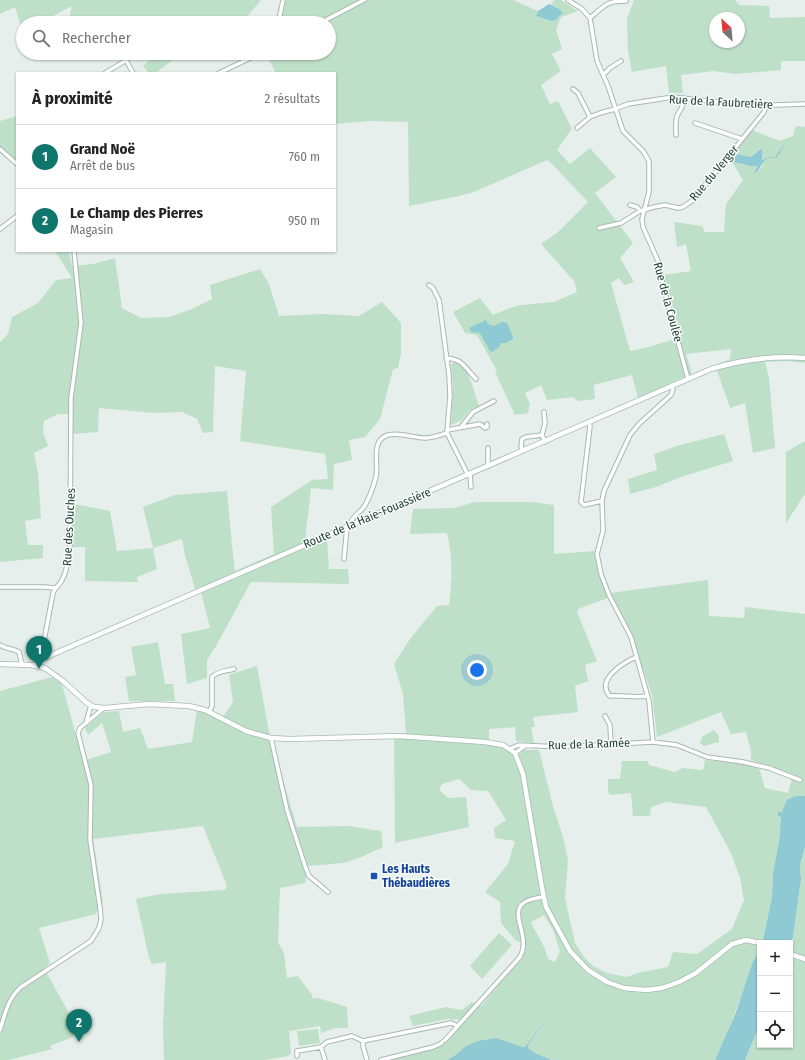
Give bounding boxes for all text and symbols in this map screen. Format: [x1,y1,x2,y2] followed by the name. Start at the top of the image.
[709,12,745,48] north arrow
[16,16,336,60] search box
[30,27,52,49] icon: search
[62,29,131,47] text: Rechercher
[32,88,113,109] text: À proximité
[265,91,320,106] text: 2 résultats
[669,92,773,112] street label: Rue de la Faubretière
[70,140,135,158] text: Grand Noë
[687,142,742,204] street label: Rue du Verger
[42,149,48,164] text: 1
[289,149,320,164] text: 760 m
[70,158,135,173] text: Arrêt de bus
[70,204,203,222] text: Le Champ des Pierres
[42,213,48,228] text: 2
[288,213,320,228] text: 950 m
[70,222,113,237] text: Magasin
[651,261,685,343] street label: Rue de la Coulée
[301,485,433,551] street label: Route de la Haie-Fouassière
[60,488,78,566] street label: Rue des Ouches
[26,636,52,669] pin: 1
[467,660,487,680] your location
[548,736,630,752] street label: Rue de la Ramée
[382,862,451,890] place label: Les Hauts Thébaudières
[369,871,379,881] marker: Les Hauts Thébaudières
[757,940,793,1048] map controls
[757,940,793,976] button: +
[757,976,793,1012] button: −
[66,1009,92,1042] pin: 2
[757,1012,793,1048] button: locate

